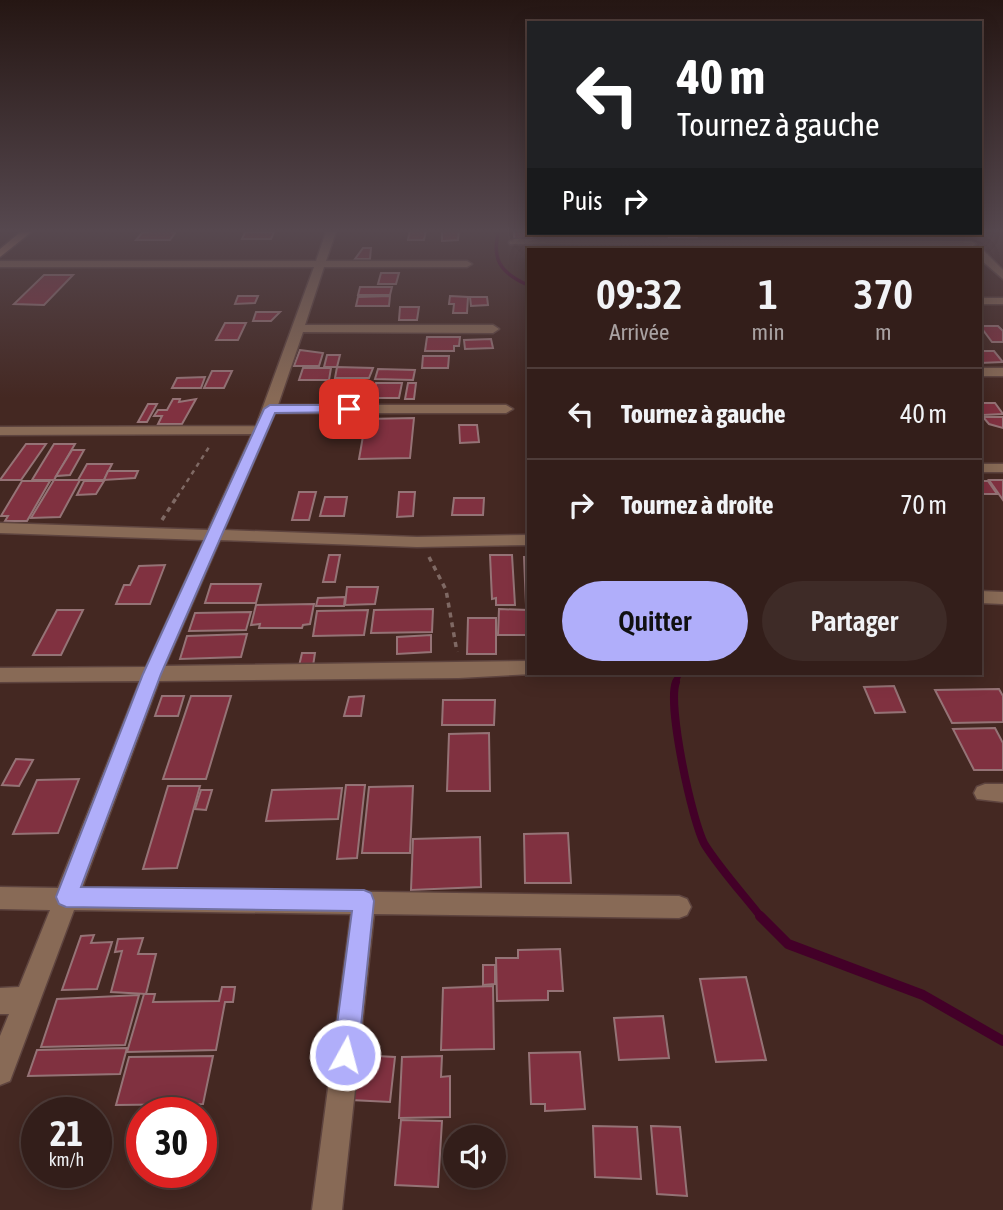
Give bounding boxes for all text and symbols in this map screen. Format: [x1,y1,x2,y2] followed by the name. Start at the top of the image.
[677,48,765,104] text: 40 m
[562,49,653,140] icon: left
[677,106,880,143] text: Tournez à gauche
[616,182,654,220] icon: right
[562,186,602,216] text: Puis
[596,270,683,318] text: 09:32
[758,270,778,318] text: 1
[854,270,913,318] text: 370
[609,319,669,345] text: Arrivée
[752,319,785,345] text: min
[875,319,892,345] text: m
[319,379,379,439] pin
[330,390,368,428] icon: arrive
[562,395,600,433] icon: left
[621,399,786,429] text: Tournez à gauche
[900,399,947,429] text: 40 m
[562,486,600,524] icon: right
[621,490,774,520] text: Tournez à droite
[900,490,947,520] text: 70 m
[562,581,748,661] button: Quitter
[762,581,947,661] button: Partager
[308,1018,382,1092] position arrow
[126,1097,217,1188] speed limit sign: 30
[50,1113,83,1153] text: 21
[443,1125,506,1188] map controls
[443,1125,506,1188] button: sound
[49,1149,84,1170] text: km/h

